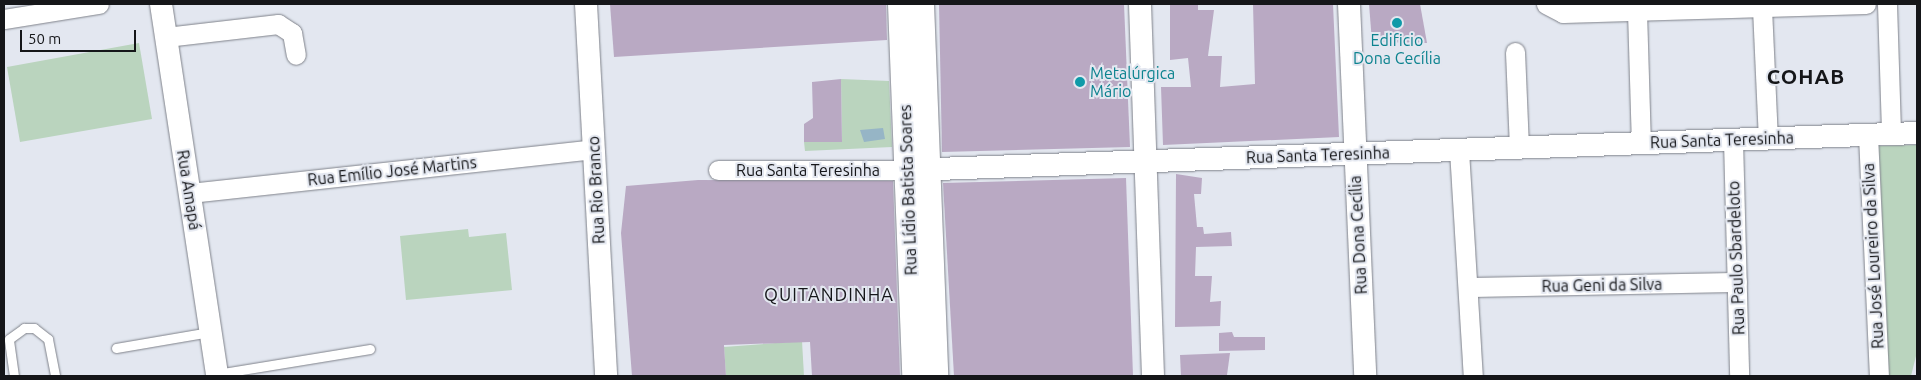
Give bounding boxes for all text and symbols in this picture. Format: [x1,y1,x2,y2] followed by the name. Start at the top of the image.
[1391,17,1403,29] marker: Edificio Dona Cecília
[22,20,139,52] scale bar
[28,30,61,47] text: 50 m
[1353,30,1441,68] place label: Edificio Dona Cecília
[1090,63,1175,101] place label: Metalúrgica Mário
[1766,63,1846,89] district label: COHAB
[1074,76,1086,88] marker: Metalúrgica Mário
[895,104,921,276] street label: Rua Lídio Batista Soares
[1650,128,1794,152] street label: Rua Santa Teresinha
[584,135,608,245] street label: Rua Rio Branco
[1246,143,1390,167] street label: Rua Santa Teresinha
[173,148,205,232] street label: Rua Amapá
[307,153,477,189] street label: Rua Emílio José Martins
[736,160,880,180] street label: Rua Santa Teresinha
[1859,163,1887,349] street label: Rua José Loureiro da Silva
[1345,175,1371,295] street label: Rua Dona Cecília
[1724,181,1748,335] street label: Rua Paulo Sbardeloto
[1541,274,1663,296] street label: Rua Geni da Silva
[763,283,895,305] district label: QUITANDINHA

